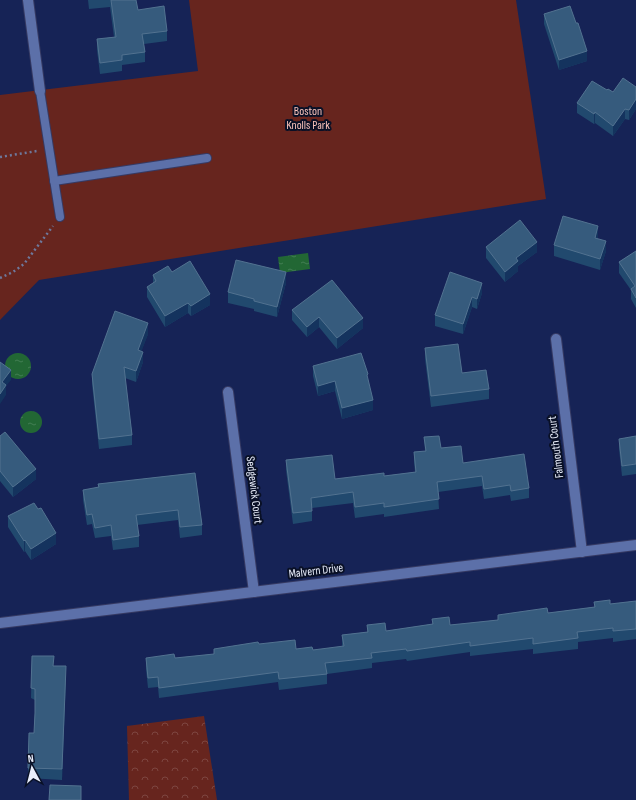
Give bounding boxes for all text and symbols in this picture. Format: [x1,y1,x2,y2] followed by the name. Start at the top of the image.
[286,104,330,133] park label: Boston Knolls Park
[545,415,567,479] street label: Falmouth Court
[242,455,266,525] street label: Sedgewick Court
[288,560,344,582] street label: Malvern Drive
[12,748,52,788] north arrow
[27,752,35,765] text: N

